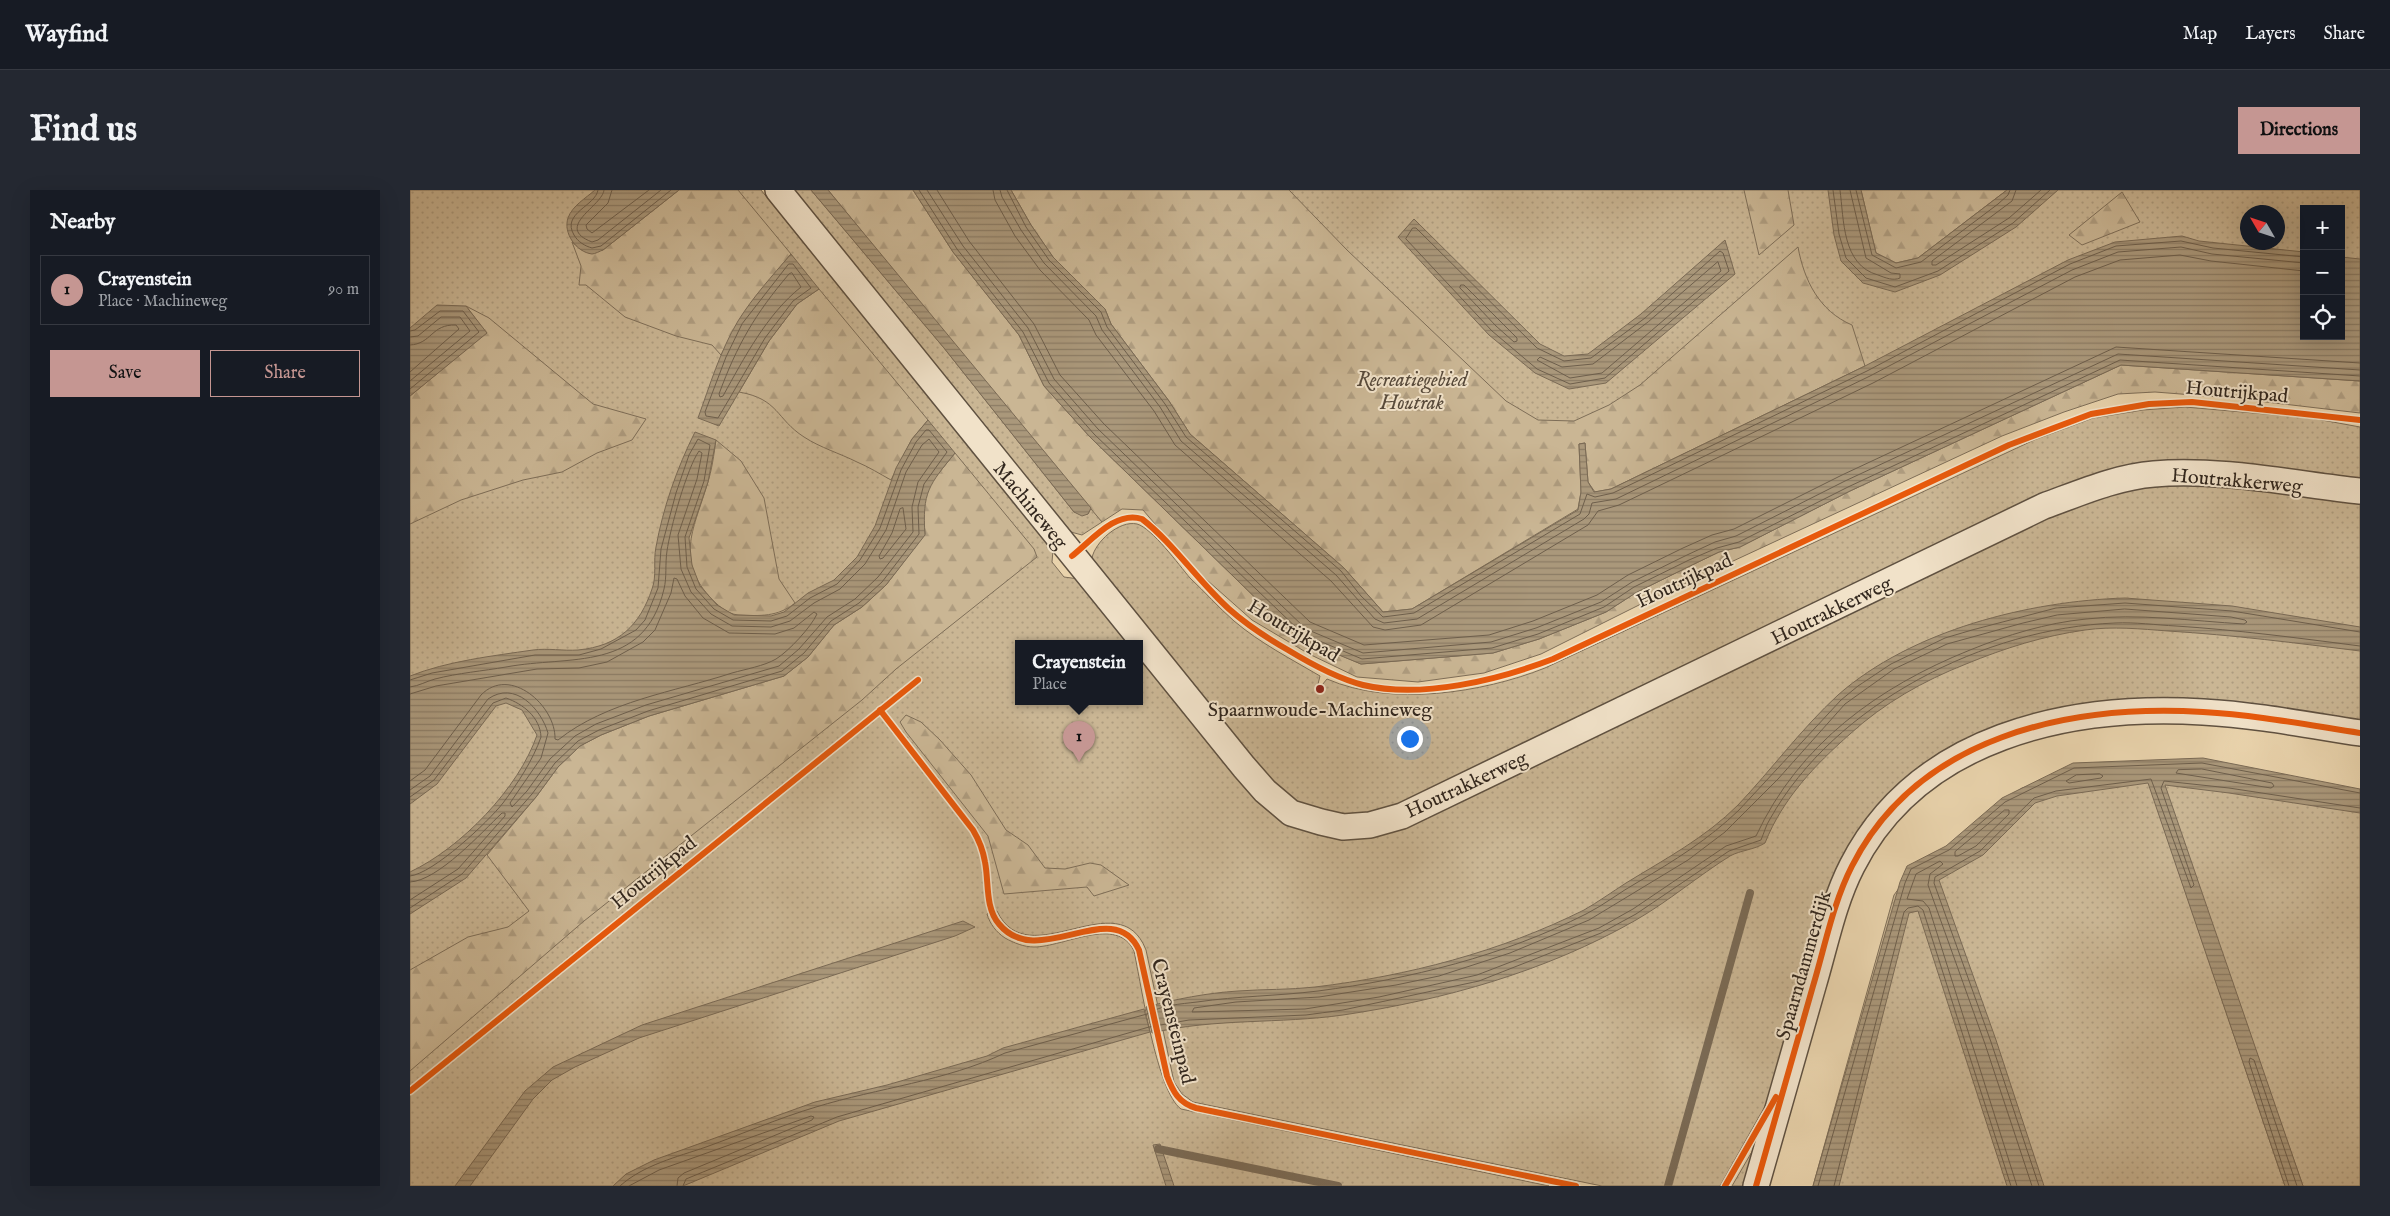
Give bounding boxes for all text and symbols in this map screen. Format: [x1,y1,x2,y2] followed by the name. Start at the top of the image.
[25,19,108,50] text: Wayfind
[2183,23,2217,46] text: Map
[2245,23,2296,46] text: Layers
[2324,23,2365,46] text: Share
[2238,107,2360,154] button: Directions
[30,108,137,153] text: Find us
[2240,205,2285,250] north arrow
[2300,205,2345,340] map controls
[2300,205,2345,250] button: +
[50,209,115,236] text: Nearby
[2300,250,2345,295] button: −
[98,268,192,292] text: Crayenstein
[64,280,70,300] text: 1
[328,280,359,300] text: 90 m
[98,292,227,312] text: Place · Machineweg
[2300,295,2345,340] button: locate
[50,350,200,397] button: Save
[210,350,360,397] button: Share
[1357,368,1469,416] park label: Recreatiegebied Houtrak
[2184,376,2290,409] street label: Houtrijkpad
[987,457,1073,555] street label: Machineweg
[2170,463,2305,500] street label: Houtrakkerweg
[1633,548,1737,614] street label: Houtrijkpad
[1767,571,1897,651] street label: Houtrakkerweg
[1243,594,1344,669] street label: Houtrijkpad
[1015,640,1143,705] popup
[1032,651,1126,675] text: Crayenstein
[1032,675,1067,695] text: Place
[1314,683,1326,695] marker: Spaarnwoude-Machineweg
[1208,698,1433,723] place label: Spaarnwoude-Machineweg
[1063,721,1095,762] pin: 1
[1397,726,1423,752] your location
[1402,746,1533,825] street label: Houtrakkerweg
[606,831,702,915] street label: Houtrijkpad
[1771,887,1838,1043] street label: Spaarndammerdijk
[1145,956,1200,1087] street label: Crayensteinpad

